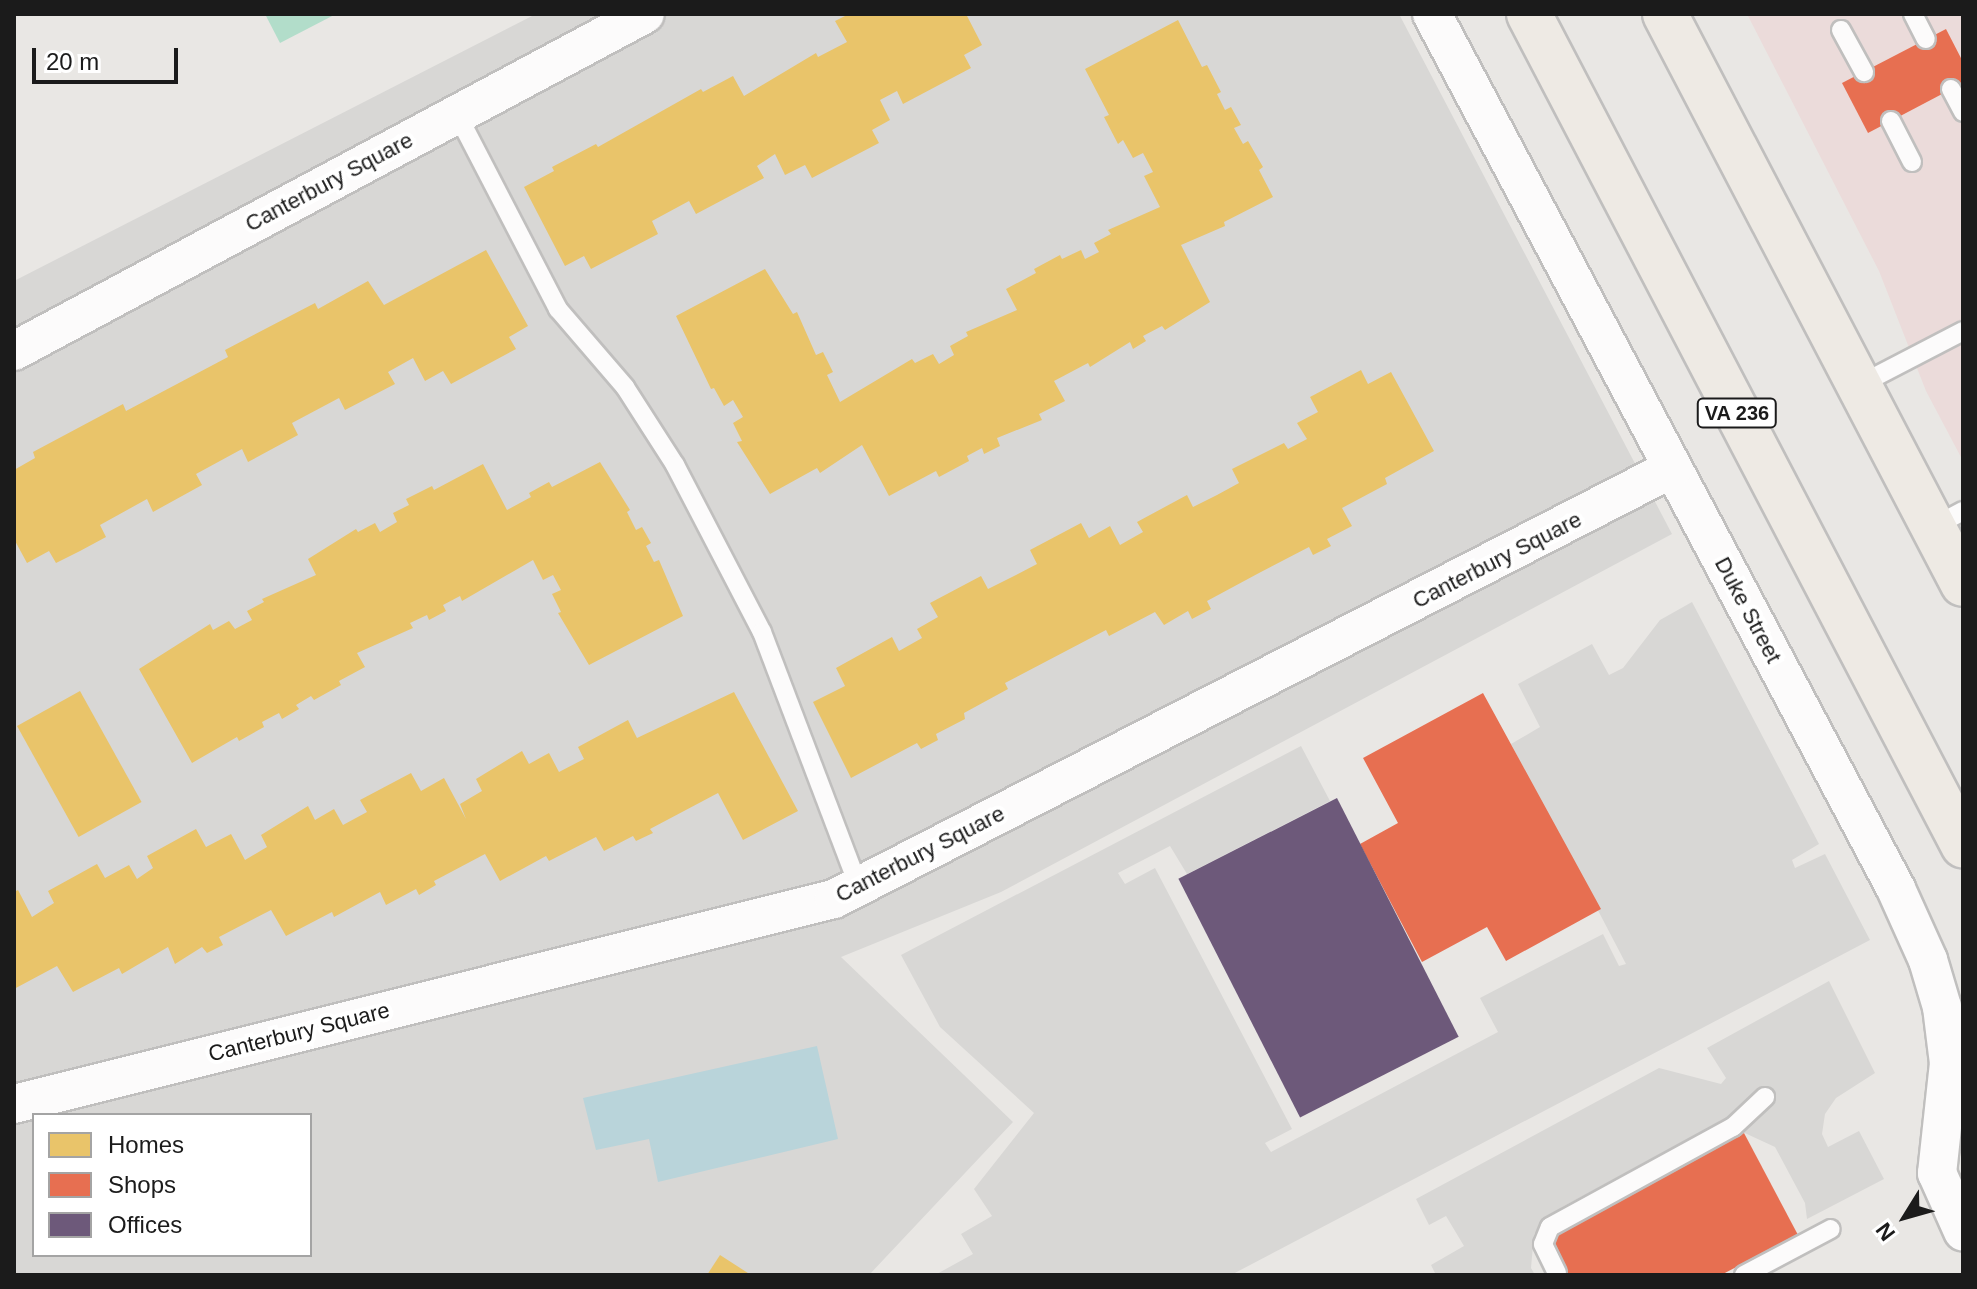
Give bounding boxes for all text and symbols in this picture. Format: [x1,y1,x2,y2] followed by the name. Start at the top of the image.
[36,32,182,82] scale bar
[46,48,99,75] text: 20 m
[241,127,417,237] street label: Canterbury Square
[1695,397,1779,429] road number: VA 236
[1408,506,1586,614] street label: Canterbury Square
[1709,553,1787,667] street label: Duke Street
[831,800,1009,908] street label: Canterbury Square
[206,997,392,1067] street label: Canterbury Square
[32,1113,312,1257] legend
[108,1131,184,1158] text: Homes
[108,1171,176,1198] text: Shops
[1865,1177,1945,1257] north arrow
[108,1211,182,1238] text: Offices
[1871,1218,1900,1246] text: N

